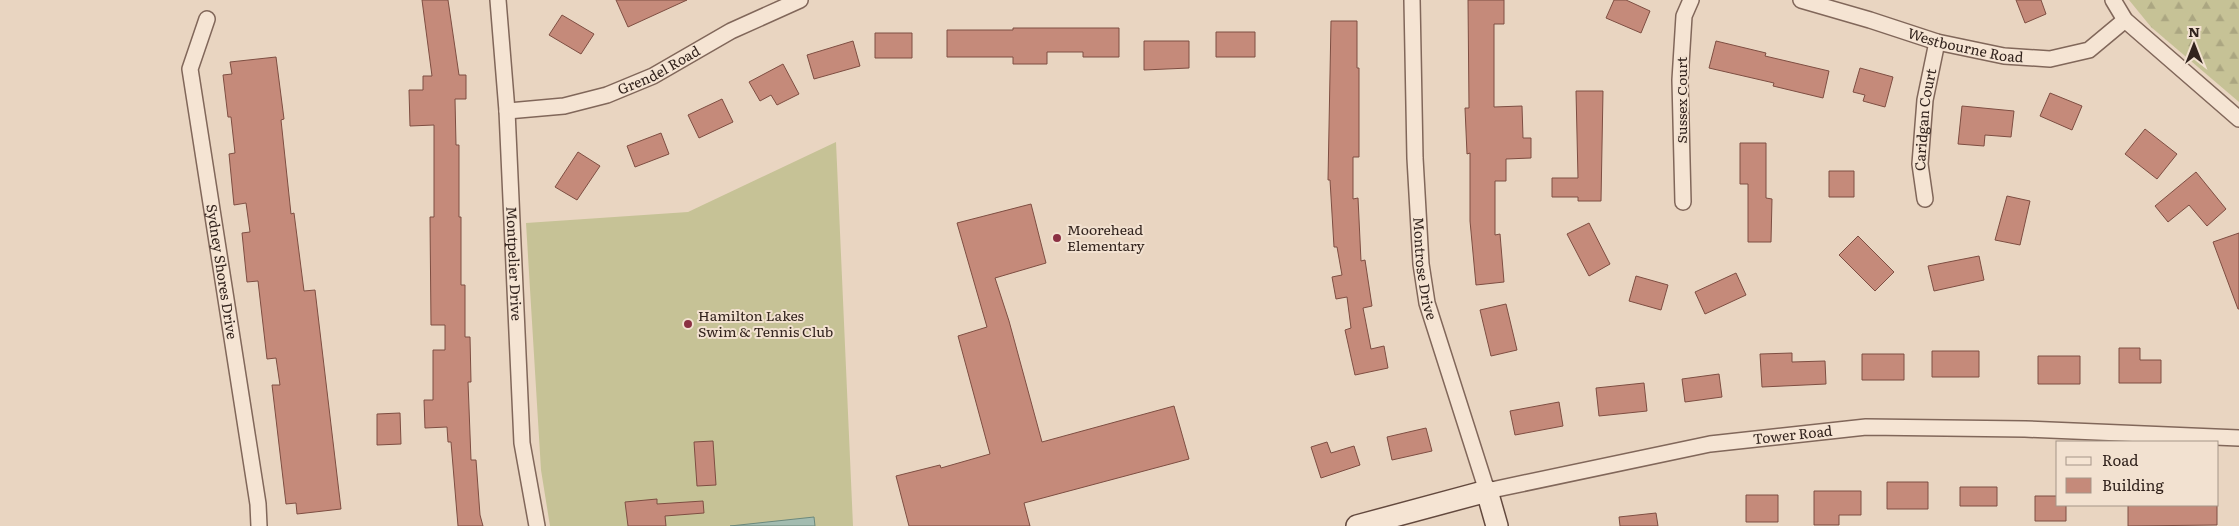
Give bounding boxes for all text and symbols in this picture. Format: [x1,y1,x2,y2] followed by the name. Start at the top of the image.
[2169,20,2219,70] north arrow
[2188,21,2200,41] text: N
[1905,22,2024,66] street label: Westbourne Road
[614,40,704,99] street label: Grendel Road
[1671,56,1691,143] street label: Sussex Court
[1909,66,1940,172] street label: Caridgan Court
[202,203,243,341] street label: Sydney Shores Drive
[502,206,527,321] street label: Montpelier Drive
[1409,216,1443,322] street label: Montrose Drive
[1067,219,1146,255] place label: Moorehead Elementary
[1051,232,1063,244] marker: Moorehead Elementary
[698,305,833,341] place label: Hamilton Lakes Swim & Tennis Club
[682,318,694,330] marker: Hamilton Lakes Swim & Tennis Club
[1752,420,1834,448] street label: Tower Road
[2056,441,2219,506] legend
[2102,448,2138,471] text: Road
[2102,473,2164,496] text: Building

